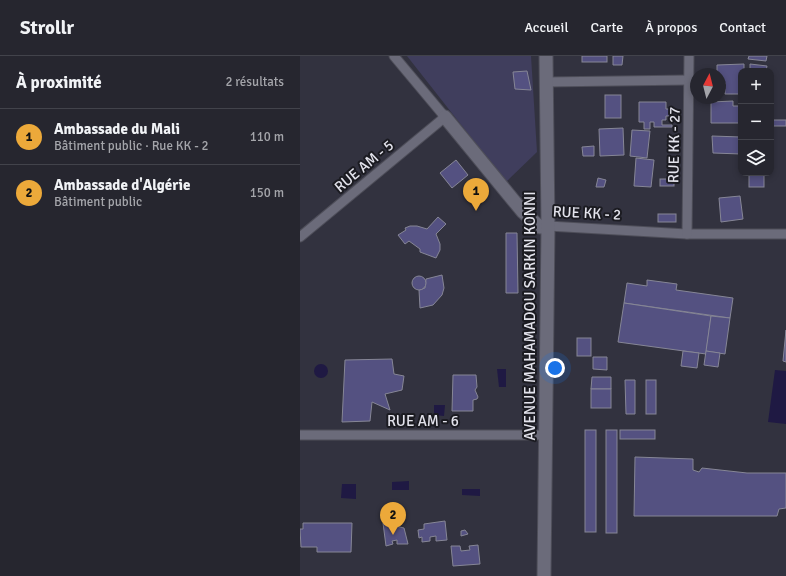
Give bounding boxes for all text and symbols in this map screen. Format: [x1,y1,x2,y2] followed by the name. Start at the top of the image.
[20,16,74,40] text: Strollr
[524,19,569,36] text: Accueil
[591,19,623,36] text: Carte
[645,19,697,36] text: À propos
[719,19,766,36] text: Contact
[690,68,726,104] north arrow
[738,68,774,176] map controls
[738,68,774,104] button: +
[16,72,102,93] text: À proximité
[225,74,284,90] text: 2 résultats
[738,104,774,140] button: −
[664,107,684,183] street label: RUE KK - 27
[54,120,180,138] text: Ambassade du Mali
[25,129,33,145] text: 1
[250,129,284,145] text: 110 m
[331,136,397,196] street label: RUE AM - 5
[54,138,209,154] text: Bâtiment public · Rue KK - 2
[738,140,774,176] button: layers
[54,176,190,194] text: Ambassade d'Algérie
[463,178,489,211] pin: 1
[25,185,33,201] text: 2
[250,185,284,201] text: 150 m
[521,191,539,441] street label: AVENUE MAHAMADOU SARKIN KONNI
[54,194,142,210] text: Bâtiment public
[552,202,622,224] street label: RUE KK - 2
[545,358,565,378] your location
[387,412,459,430] street label: RUE AM - 6
[380,502,406,535] pin: 2

